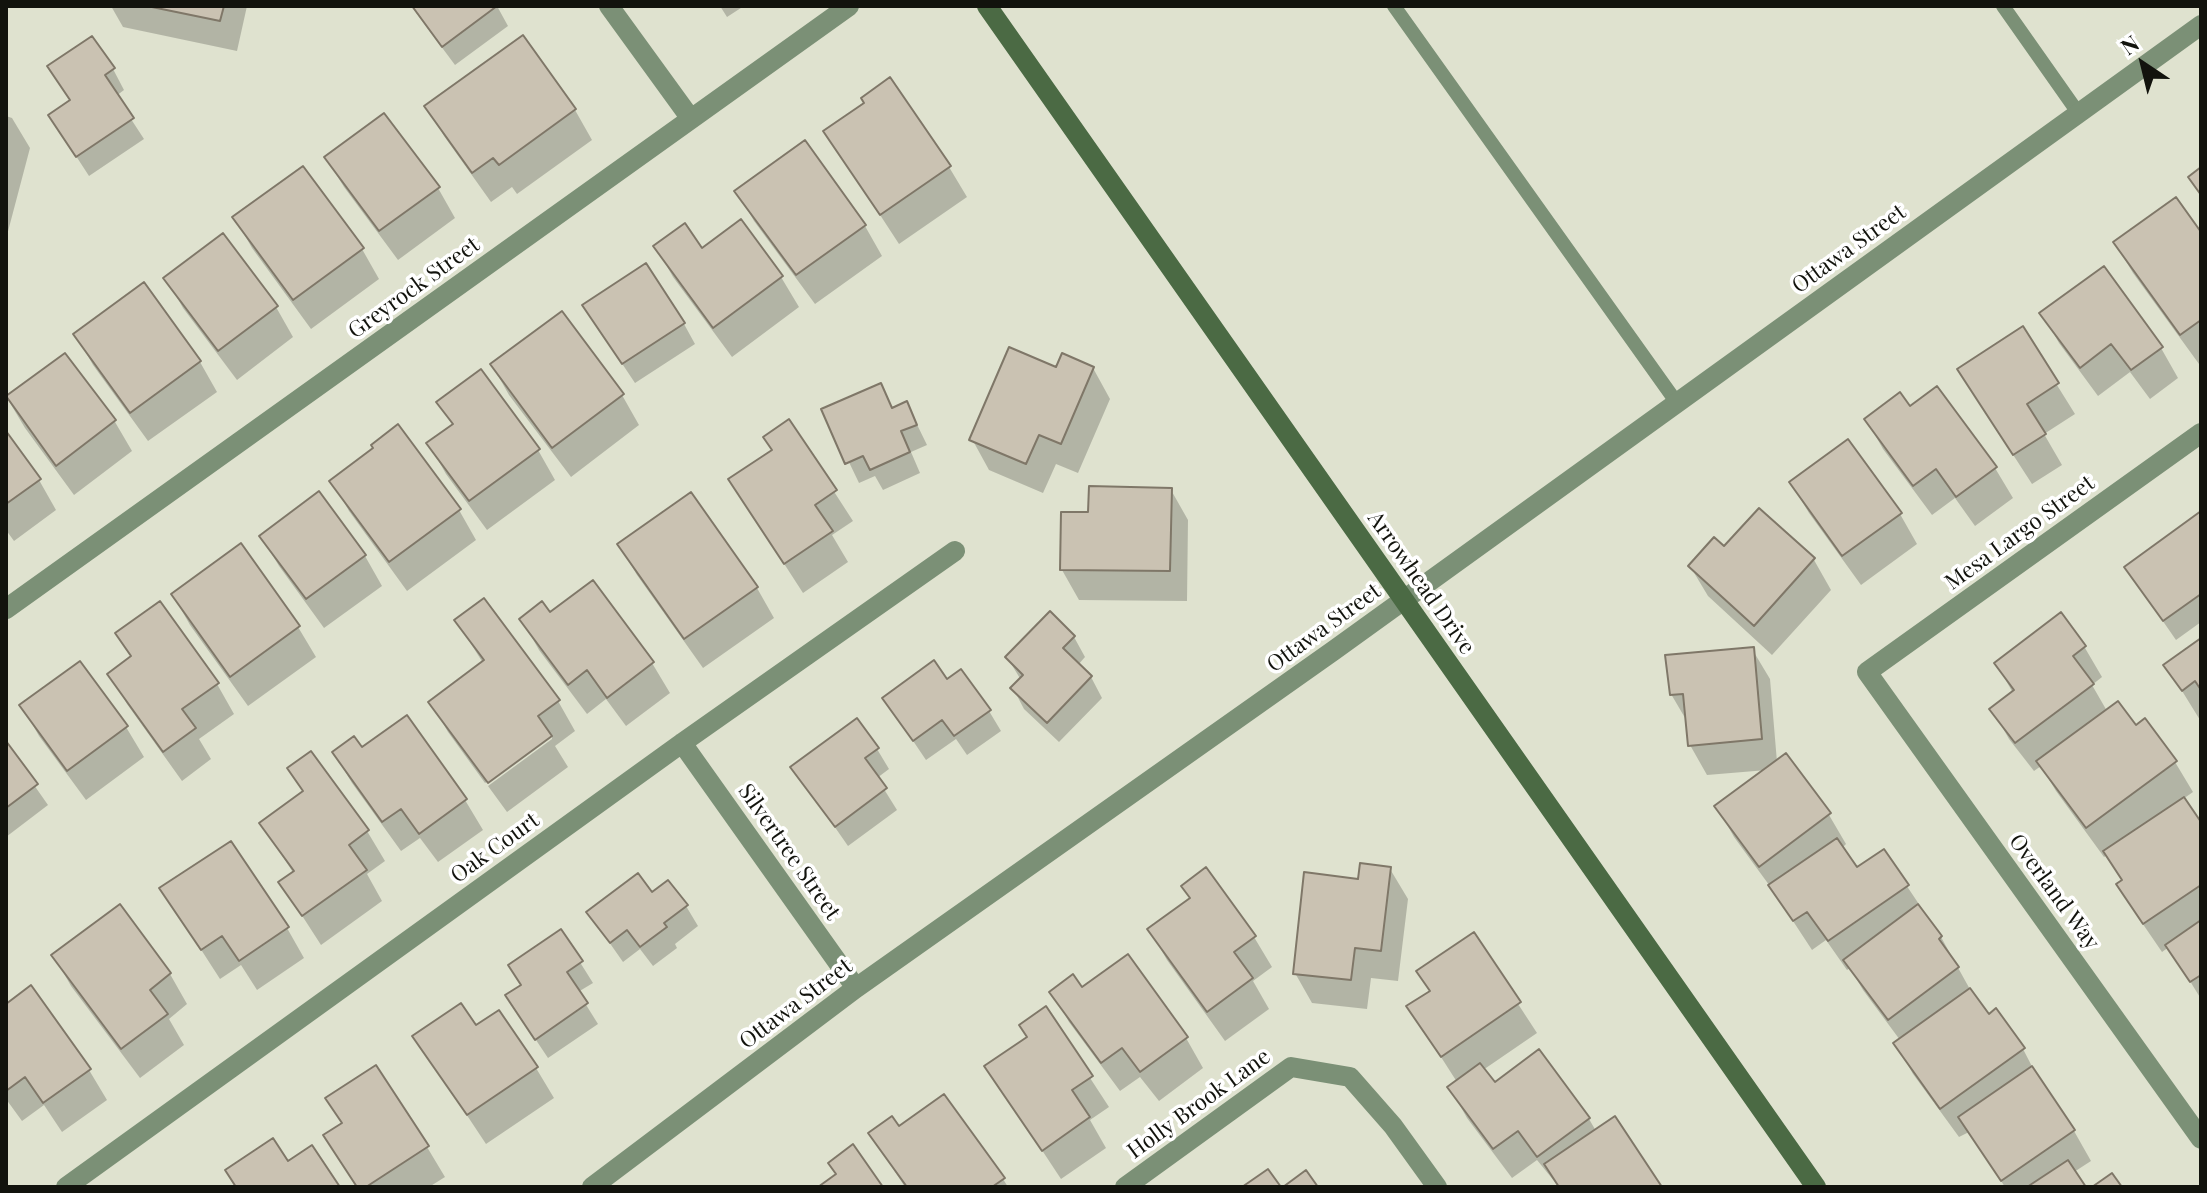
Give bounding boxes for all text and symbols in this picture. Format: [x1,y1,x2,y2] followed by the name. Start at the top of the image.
[2103,24,2183,104] north arrow
[2114,28,2144,61] text: N
[1787,199,1911,299] street label: Ottawa Street
[343,232,485,344] street label: Greyrock Street
[1940,470,2100,596] street label: Mesa Largo Street
[1362,506,1480,660] street label: Arrowhead Drive
[1262,578,1386,678] street label: Ottawa Street
[732,779,846,925] street label: Silvertree Street
[446,807,544,889] street label: Oak Court
[2003,829,2105,955] street label: Overland Way
[734,953,858,1055] street label: Ottawa Street
[1123,1043,1275,1165] street label: Holly Brook Lane

